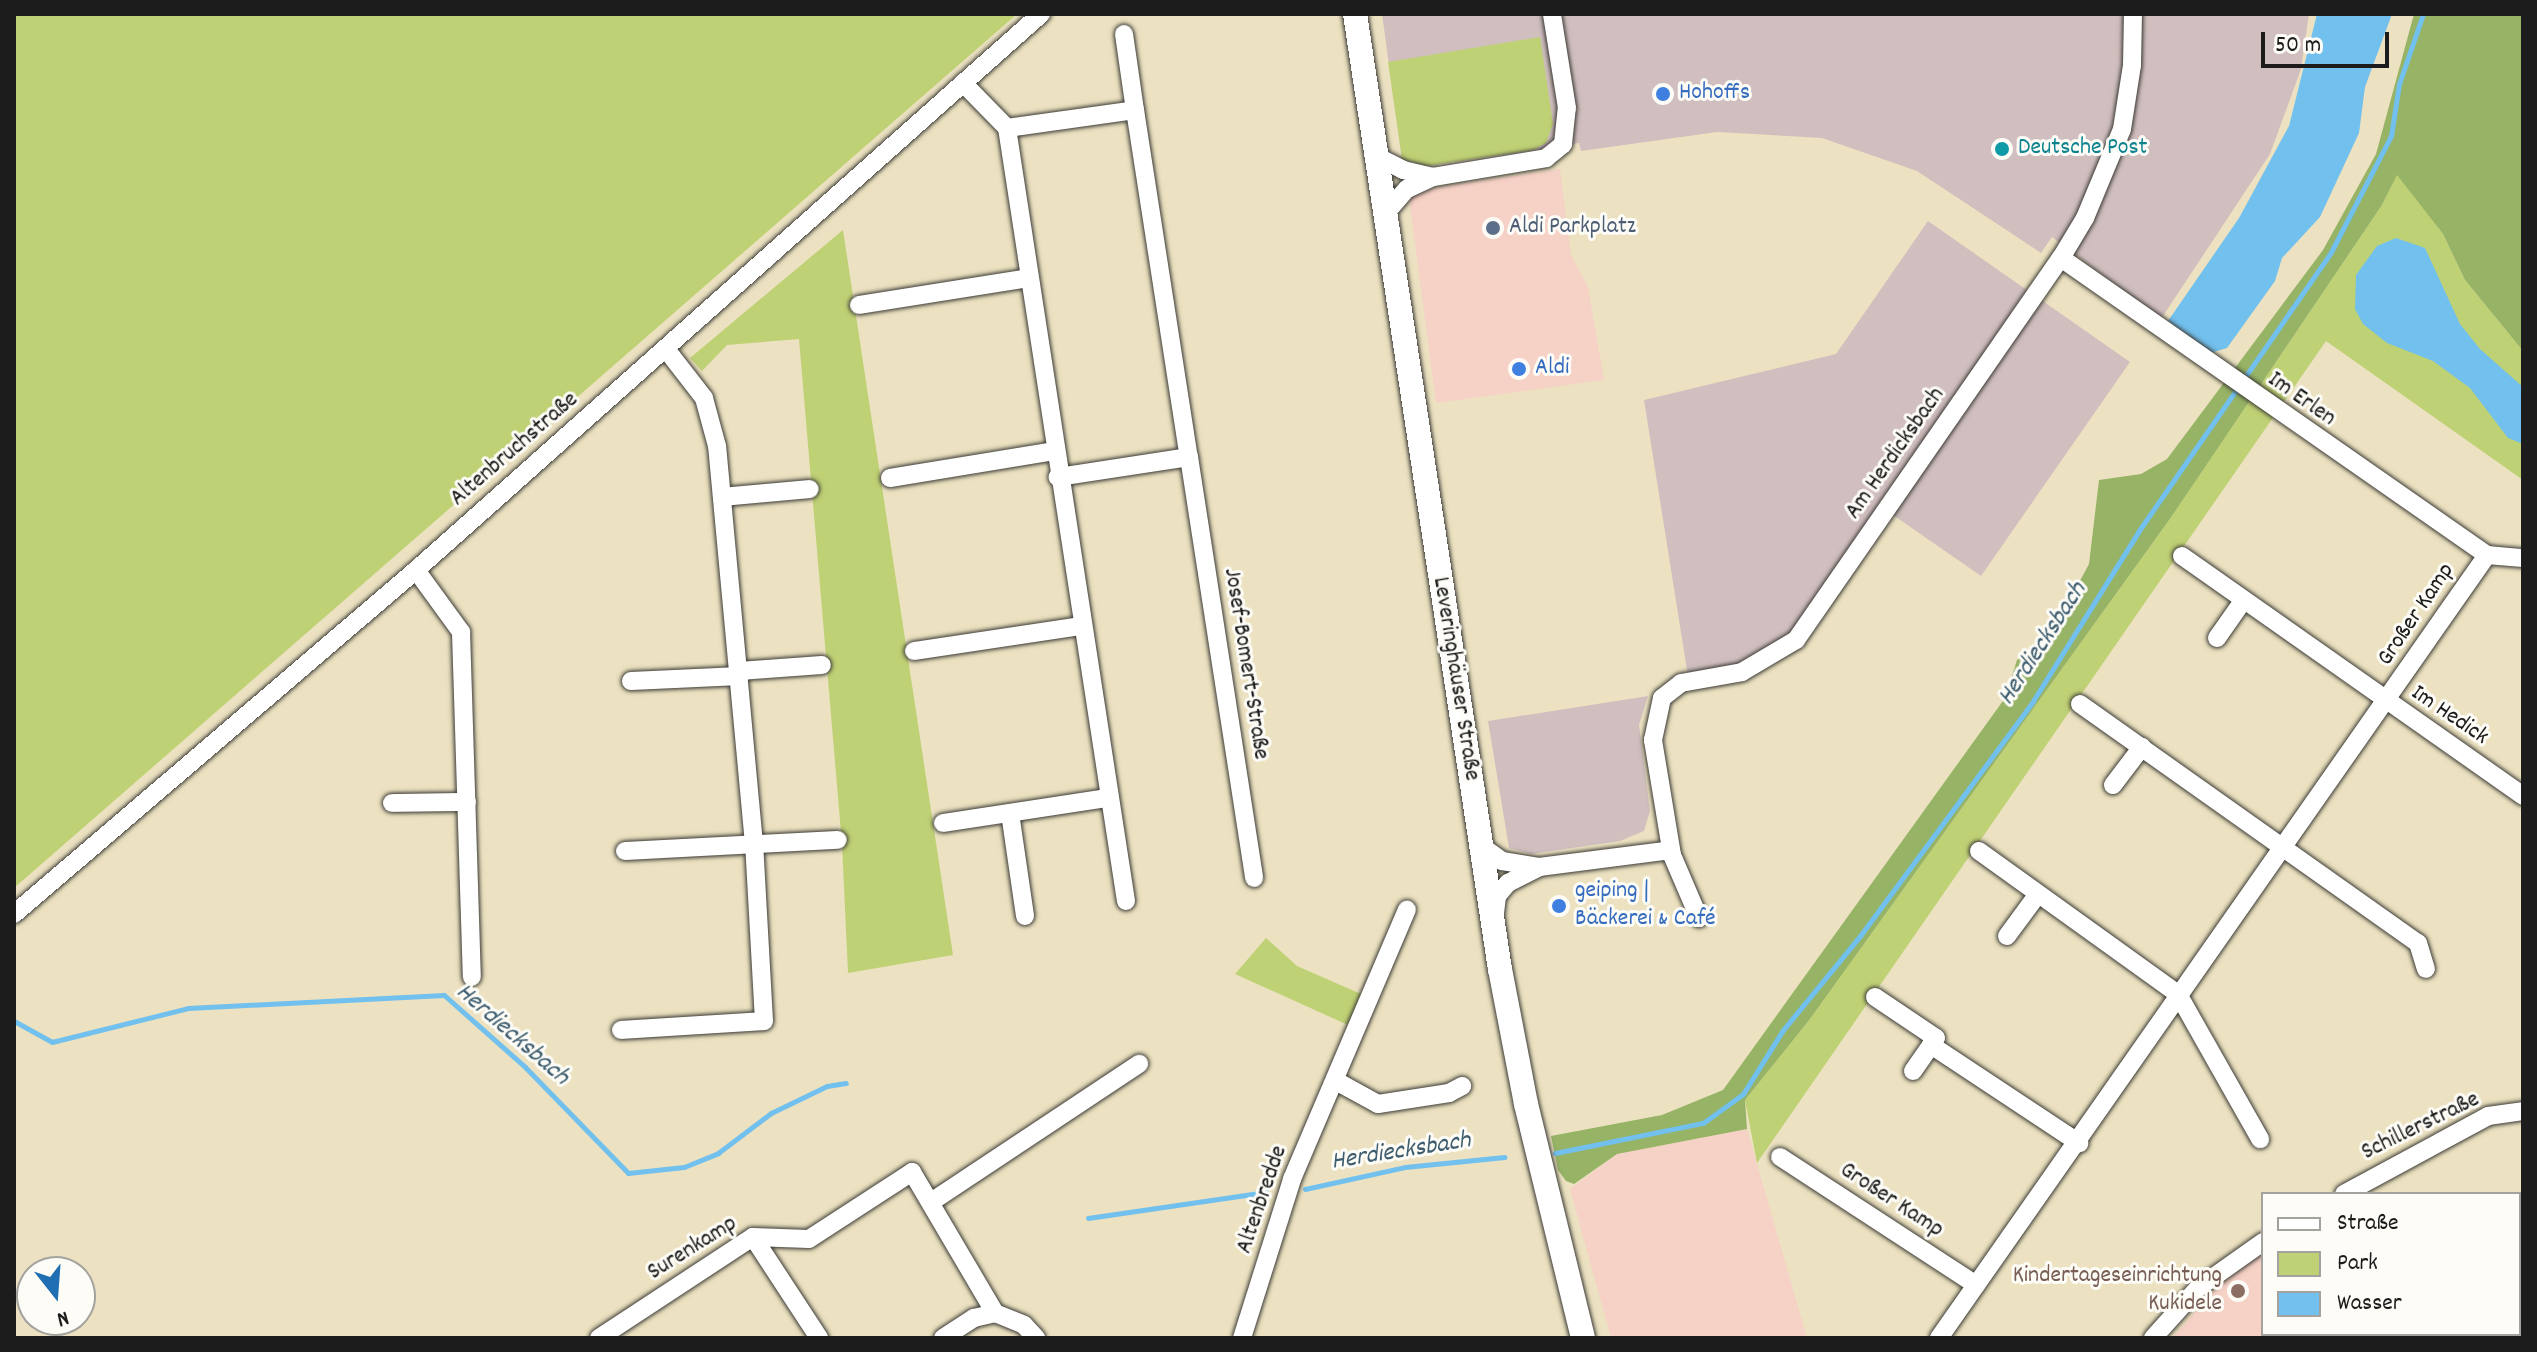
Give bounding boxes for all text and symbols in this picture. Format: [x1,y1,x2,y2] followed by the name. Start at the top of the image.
[2265,16,2393,66] scale bar
[2275,29,2321,63] text: 50 m
[1679,80,1750,108] place label: Hohoffs
[1654,85,1672,103] marker: Hohoffs
[2018,135,2147,163] place label: Deutsche Post
[1993,140,2011,158] marker: Deutsche Post
[1509,214,1636,242] place label: Aldi Parkplatz
[1484,219,1502,237] marker: Aldi Parkplatz
[1535,355,1569,383] place label: Aldi
[1510,360,1528,378] marker: Aldi
[2261,366,2341,434] street label: Im Erlen
[1840,383,1952,525] street label: Am Herdicksbach
[445,386,585,514] street label: Altenbruchstraße
[2372,558,2462,672] street label: Großer Kamp
[1216,566,1274,762] street label: Josef-Bomert-Straße
[1425,575,1485,783] street label: Leveringhäuser Straße
[1992,577,2094,711] water label: Herdiecksbach
[2405,680,2493,752] street label: Im Hedick
[1575,878,1716,934] place label: geiping | Bäckerei & Café
[1550,897,1568,915] marker: geiping | Bäckerei & Café
[449,977,575,1093] water label: Herdiecksbach
[2357,1086,2485,1168] street label: Schillerstraße
[1329,1126,1473,1178] water label: Herdiecksbach
[1231,1142,1295,1258] street label: Altenbredde
[1834,1157,1948,1245] street label: Großer Kamp
[2261,1192,2521,1336] legend
[2337,1207,2399,1241] text: Straße
[643,1210,743,1288] street label: Surenkamp
[2337,1247,2378,1281] text: Park
[16,1256,96,1336] north arrow
[2013,1263,2222,1319] place label: Kindertageseinrichtung Kukidele
[2229,1282,2247,1300] marker: Kindertageseinrichtung Kukidele
[2337,1287,2402,1321] text: Wasser
[53,1301,72,1334] text: N

